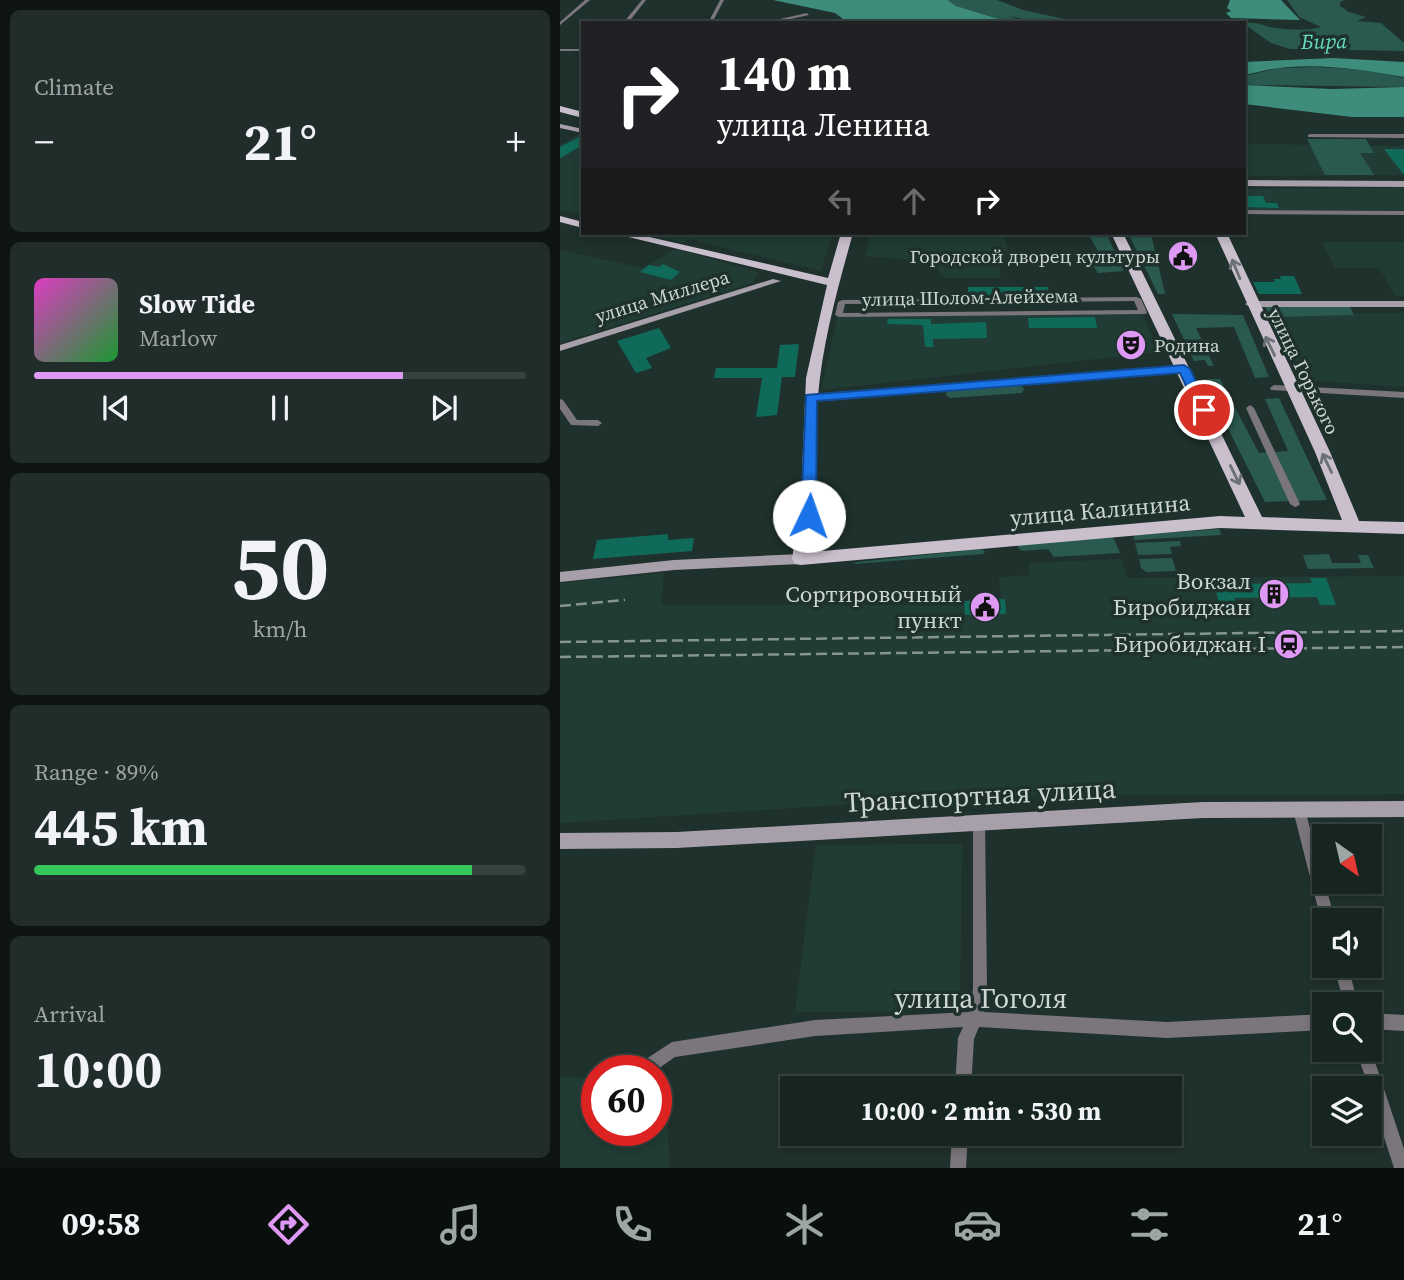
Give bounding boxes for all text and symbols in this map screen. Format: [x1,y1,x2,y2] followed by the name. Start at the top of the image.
[1300,26,1347,56] water label: Бира
[717,39,852,106] text: 140 m
[602,49,693,140] icon: right
[34,71,114,103] text: Climate
[717,103,930,147] text: улица Ленина
[243,106,317,177] text: 21°
[34,116,54,168] text: −
[506,116,526,168] text: +
[822,182,860,220] icon: left
[895,182,933,220] icon: ahead
[968,182,1006,220] icon: right
[1166,239,1200,273] public building icon: Городской дворец культуры
[910,243,1160,269] place label: Городской дворец культуры
[1228,258,1241,280] one-way arrow
[592,263,733,329] street label: улица Миллера
[862,282,1079,312] street label: улица Шолом-Алейхема
[139,286,255,322] text: Slow Tide
[1262,303,1346,439] street label: улица Горького
[139,322,217,354] text: Marlow
[1114,328,1148,362] theatre icon: Родина
[1154,332,1220,358] place label: Родина
[1263,336,1276,357] one-way arrow
[1174,380,1234,440] pin
[97,389,135,427] icon: previous
[261,389,299,427] icon: pause
[425,389,463,427] icon: next
[1185,391,1223,429] icon: arrive
[1319,453,1333,474] one-way arrow
[1228,464,1242,485] one-way arrow
[772,479,846,553] position arrow
[1009,486,1192,534] street label: улица Калинина
[231,505,329,629] text: 50
[1113,565,1251,623] place label: Вокзал Биробиджан
[1257,577,1291,611] building icon: Вокзал Биробиджан
[785,578,962,636] place label: Сортировочный пункт
[968,590,1002,624] public building icon: Сортировочный пункт
[253,613,307,645] text: km/h
[1272,627,1306,661] station icon: Биробиджан I
[1114,628,1266,660] place label: Биробиджан I
[34,756,159,788] text: Range · 89%
[843,769,1118,821] street label: Транспортная улица
[34,791,208,862] text: 445 km
[1312,824,1382,894] north arrow
[1312,824,1382,1146] map controls
[1312,908,1382,978] button: sound
[895,979,1067,1017] street label: улица Гоголя
[1312,992,1382,1062] button: search
[34,998,105,1030] text: Arrival
[34,1033,162,1104] text: 10:00
[581,1055,672,1146] speed limit sign: 60
[1312,1076,1382,1146] button: layers
[861,1093,1101,1129] text: 10:00 · 2 min · 530 m
[264,1200,313,1249] icon: directions
[436,1200,485,1249] icon: music
[608,1200,657,1249] icon: phone
[780,1200,829,1249] icon: climate
[953,1200,1002,1249] icon: car
[1125,1200,1174,1249] icon: filters
[62,1202,141,1246] text: 09:58
[1297,1202,1342,1246] text: 21°

